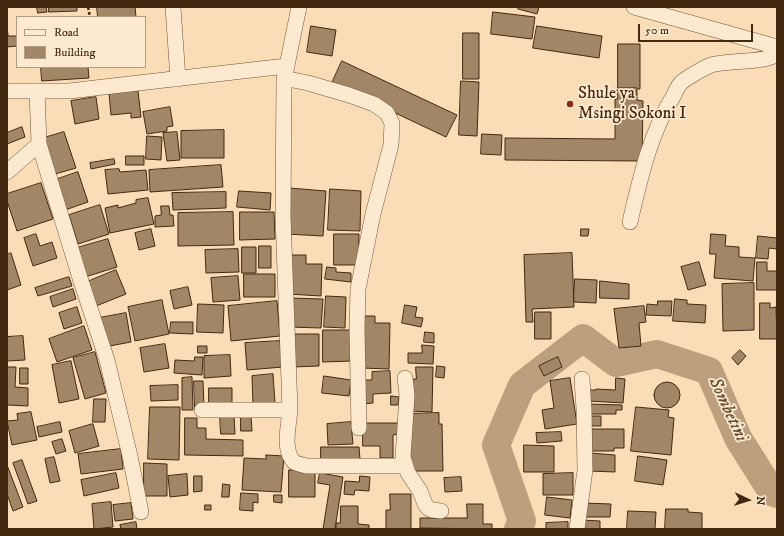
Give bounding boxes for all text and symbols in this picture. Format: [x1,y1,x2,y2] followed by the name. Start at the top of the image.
[16,16,146,68] legend
[640,16,755,42] scale bar
[645,23,669,38] text: 50 m
[54,25,79,40] text: Road
[54,45,95,60] text: Building
[578,84,686,124] place label: Shule ya Msingi Sokoni I
[565,99,575,109] marker: Shule ya Msingi Sokoni I
[703,374,751,446] water label: Sombetini
[728,480,768,520] north arrow
[753,496,767,506] text: N

